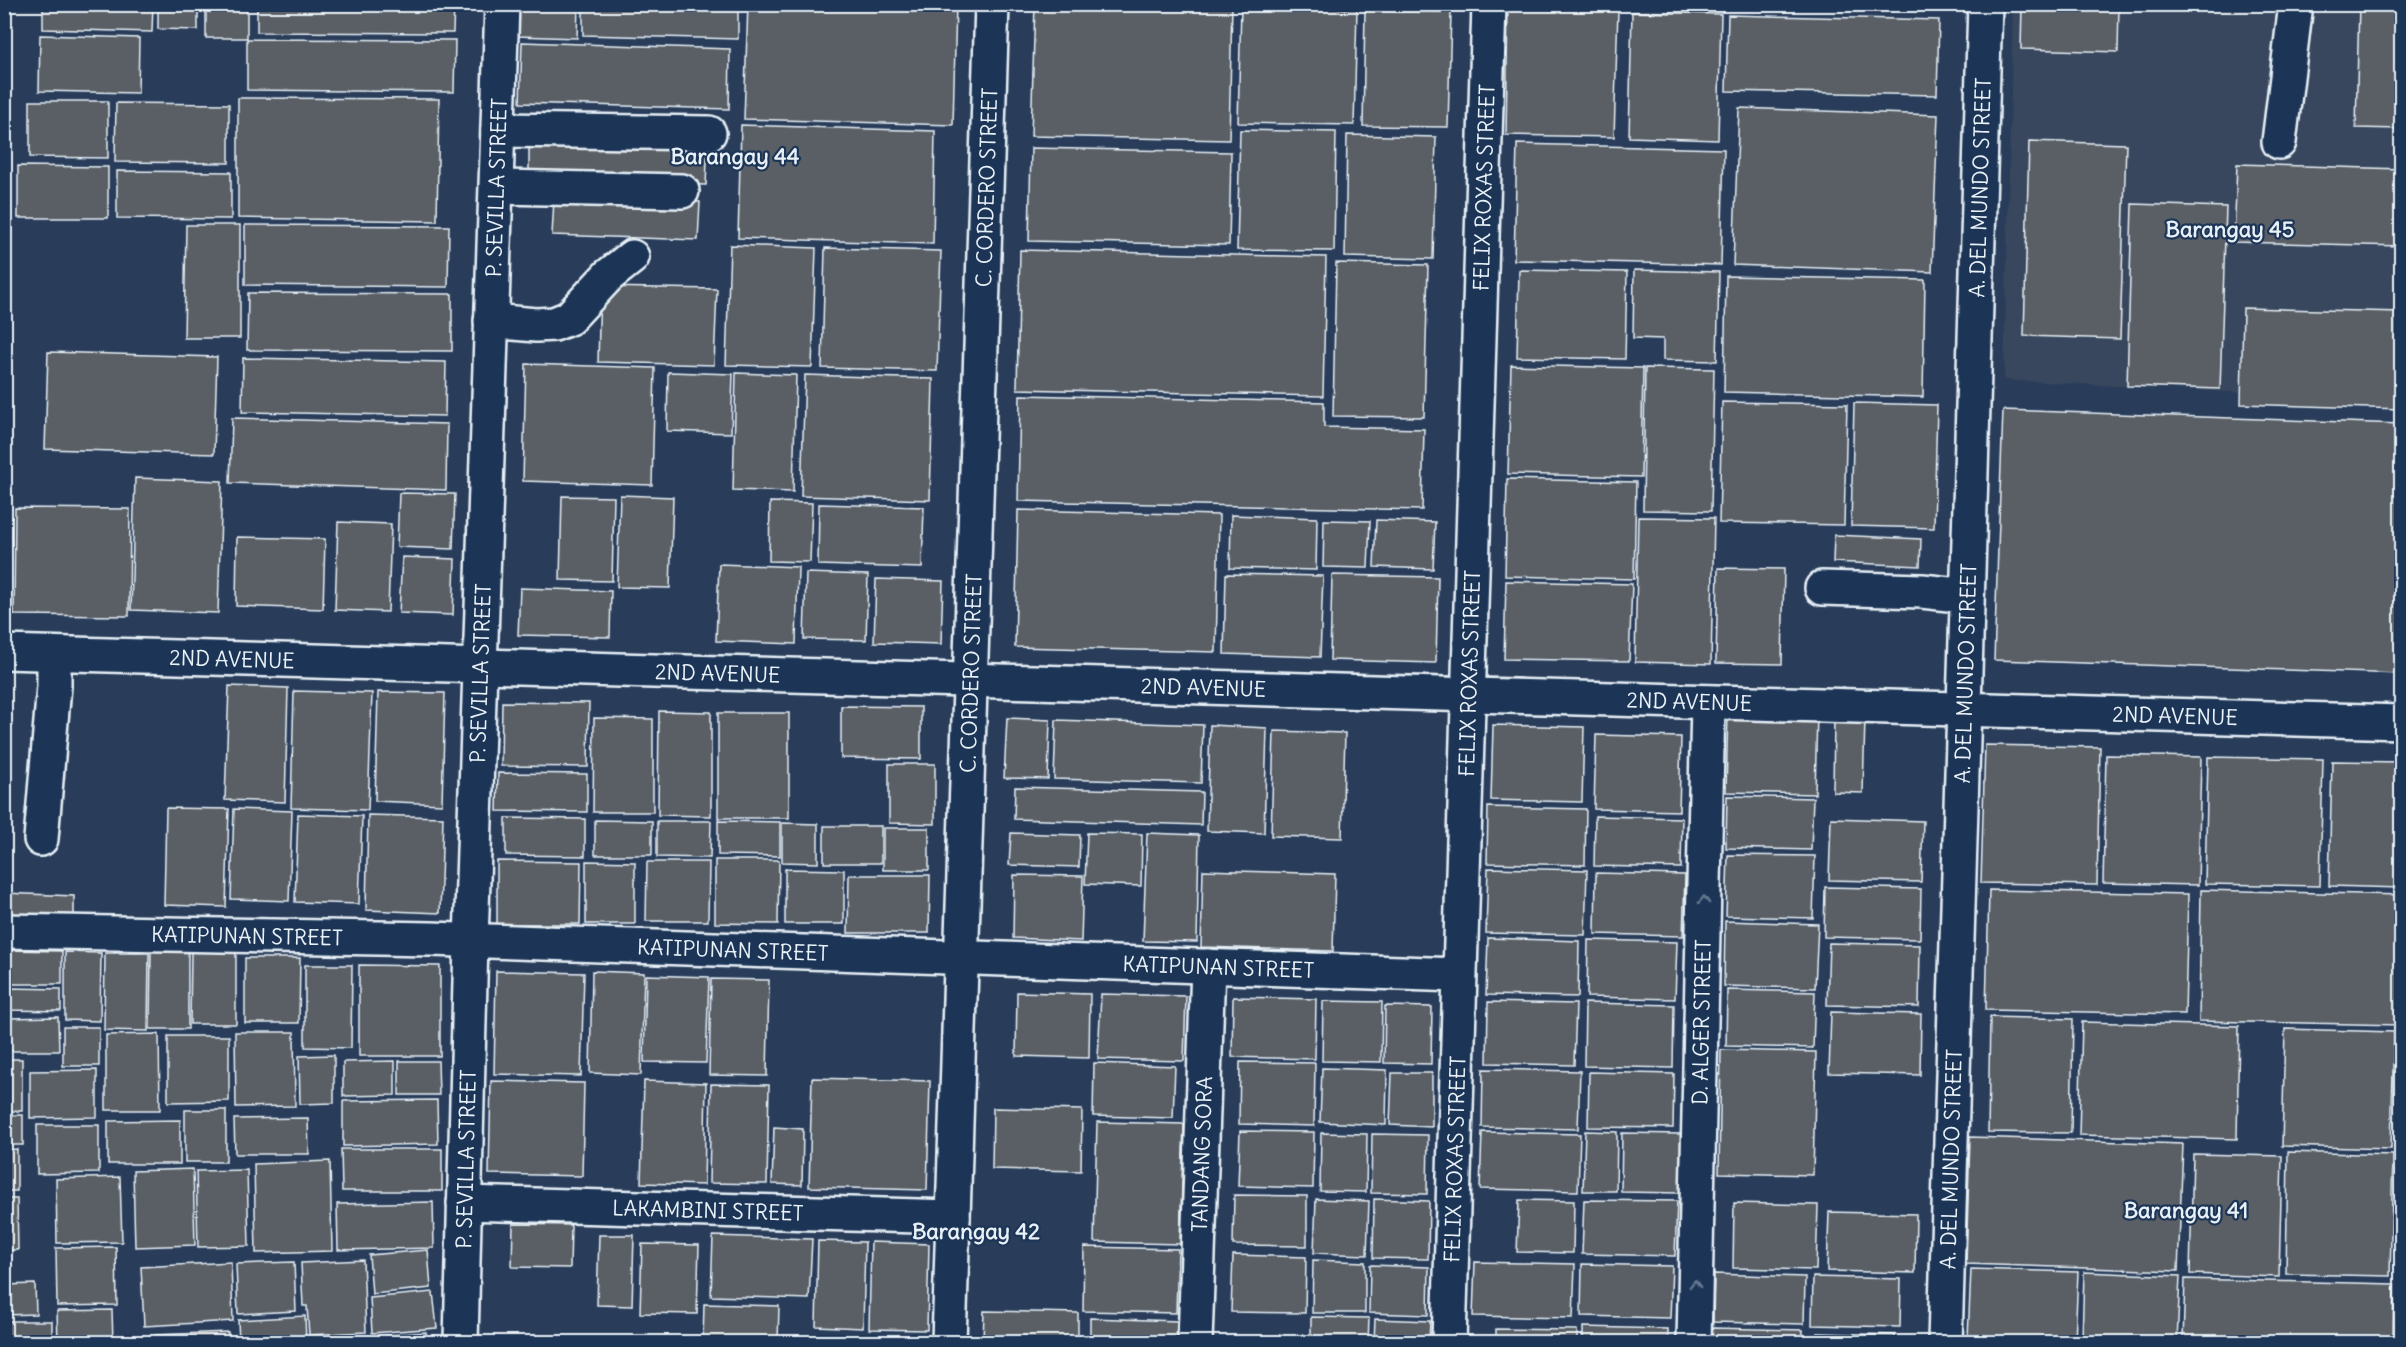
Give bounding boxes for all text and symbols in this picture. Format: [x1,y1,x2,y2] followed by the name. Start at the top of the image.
[1963,77,1996,298] street label: A. DEL MUNDO STREET
[1467,84,1500,291] street label: FELIX ROXAS STREET
[969,87,1003,288] street label: C. CORDERO STREET
[479,97,512,278] street label: P. SEVILLA STREET
[671,142,800,170] district label: Barangay 44
[2166,215,2294,243] district label: Barangay 45
[1948,563,1982,784] street label: A. DEL MUNDO STREET
[1452,569,1486,777] street label: FELIX ROXAS STREET
[954,573,987,774] street label: C. CORDERO STREET
[463,583,496,763] street label: P. SEVILLA STREET
[169,643,295,674] street label: 2ND AVENUE
[655,658,781,688] street label: 2ND AVENUE
[1140,672,1267,702] street label: 2ND AVENUE
[1626,686,1752,717] street label: 2ND AVENUE
[2112,700,2238,731] street label: 2ND AVENUE
[1697,896,1710,905] one-way arrow
[151,920,343,951] street label: KATIPUNAN STREET
[636,933,829,966] street label: KATIPUNAN STREET
[1686,939,1716,1105] street label: D. ALGER STREET
[1122,950,1315,983] street label: KATIPUNAN STREET
[1934,1049,1967,1270] street label: A. DEL MUNDO STREET
[1438,1055,1471,1263] street label: FELIX ROXAS STREET
[450,1069,481,1249] street label: P. SEVILLA STREET
[1185,1076,1218,1233] street label: TANDANG SORA
[612,1194,804,1226] street label: LAKAMBINI STREET
[2124,1196,2248,1224] district label: Barangay 41
[912,1217,1040,1245] district label: Barangay 42
[1689,1280,1701,1289] one-way arrow

